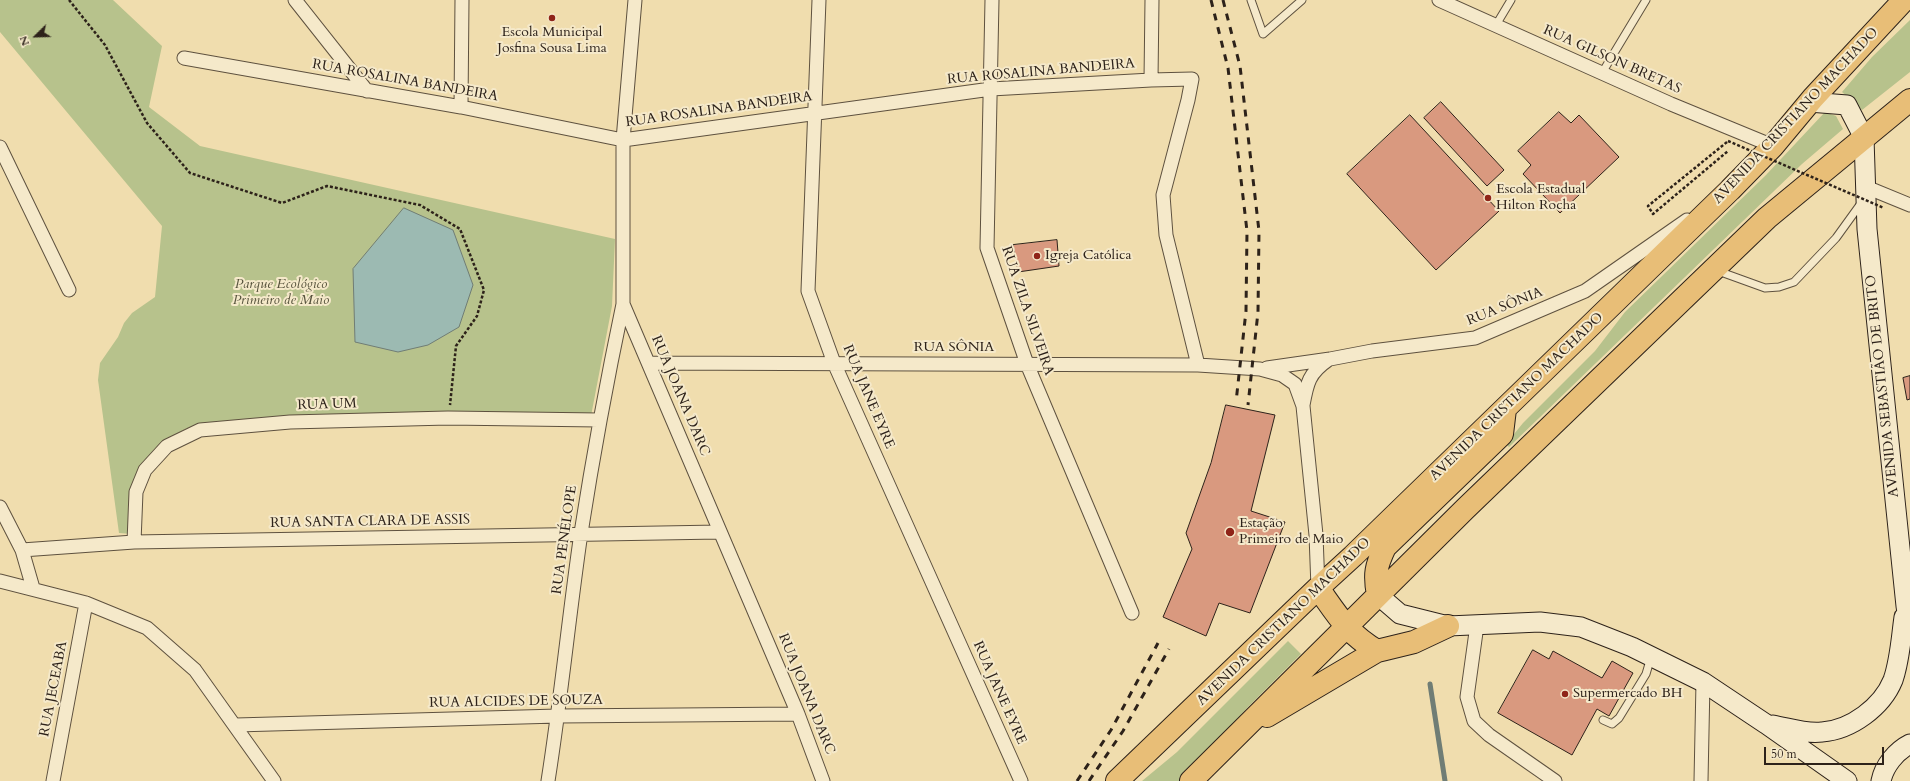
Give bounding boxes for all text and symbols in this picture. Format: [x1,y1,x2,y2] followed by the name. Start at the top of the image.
[547,13,557,23] marker: Escola Municipal Josfina Sousa Lima
[16,16,56,56] north arrow
[1540,22,1684,98] street label: RUA GILSON BRETAS
[1710,24,1882,208] street label: AVENIDA CRISTIANO MACHADO
[497,25,607,58] place label: Escola Municipal Josfina Sousa Lima
[16,34,33,48] text: N
[946,55,1136,89] street label: RUA ROSALINA BANDEIRA
[311,56,499,106] street label: RUA ROSALINA BANDEIRA
[625,89,813,131] street label: RUA ROSALINA BANDEIRA
[1496,182,1585,214] place label: Escola Estadual Hilton Rocha
[1483,193,1493,203] marker: Escola Estadual Hilton Rocha
[997,244,1057,378] street label: RUA ZILA SILVEIRA
[1045,248,1132,264] place label: Igreja Católica
[1032,251,1042,261] marker: Igreja Católica
[1863,274,1903,498] street label: AVENIDA SEBASTIÃO DE BRITO
[233,277,329,310] park label: Parque Ecológico Primeiro de Maio
[1464,284,1546,330] street label: RUA SÔNIA
[1427,309,1607,485] street label: AVENIDA CRISTIANO MACHADO
[647,333,713,459] street label: RUA JOANA DARC
[914,340,994,356] street label: RUA SÔNIA
[839,342,897,452] street label: RUA JANE EYRE
[297,396,357,414] street label: RUA UM
[549,484,581,596] street label: RUA PENÉLOPE
[270,512,470,532] street label: RUA SANTA CLARA DE ASSIS
[1239,516,1343,548] place label: Estação Primeiro de Maio
[1224,526,1236,538] marker: Estação Primeiro de Maio
[1194,534,1374,710] street label: AVENIDA CRISTIANO MACHADO
[774,631,838,757] street label: RUA JOANA DARC
[969,639,1029,747] street label: RUA JANE EYRE
[36,640,72,738] street label: RUA JECEABA
[1573,686,1682,702] place label: Supermercado BH
[1560,689,1570,699] marker: Supermercado BH
[429,692,603,712] street label: RUA ALCIDES DE SOUZA
[1766,739,1886,765] scale bar
[1771,746,1797,762] text: 50 m

